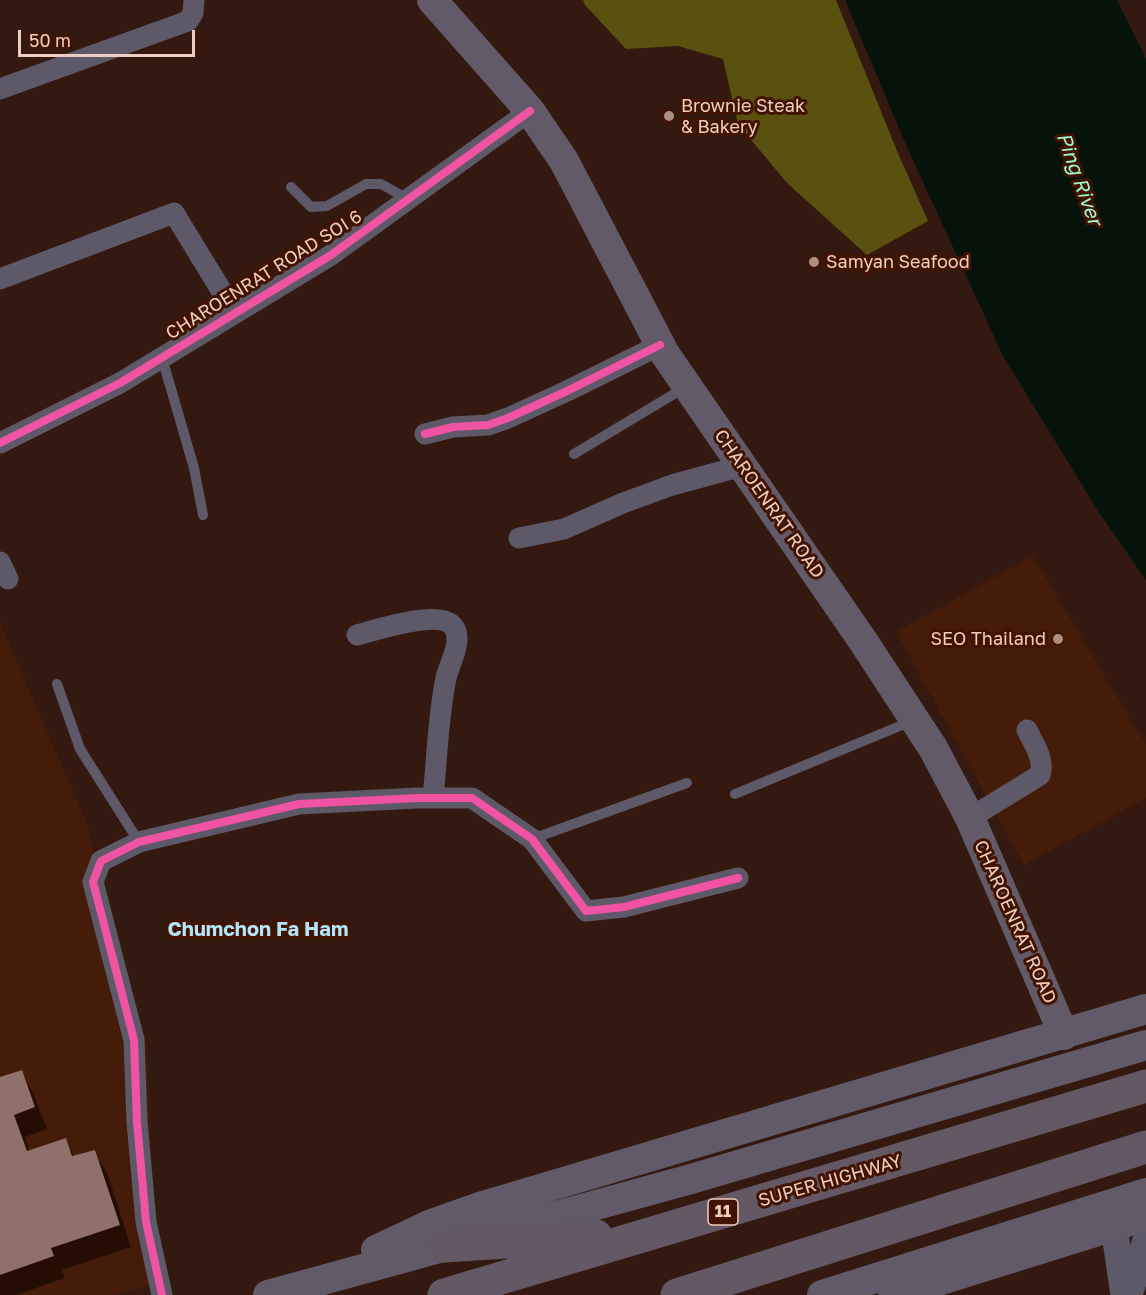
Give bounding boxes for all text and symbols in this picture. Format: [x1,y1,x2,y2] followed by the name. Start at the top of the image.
[21,18,198,56] scale bar
[29,29,71,51] text: 50 m
[681,95,805,138] place label: Brownie Steak & Bakery
[662,109,676,123] marker: Brownie Steak & Bakery
[1051,129,1107,229] water label: Ping River
[162,206,366,344] street label: CHAROENRAT ROAD SOI 6
[826,251,970,273] place label: Samyan Seafood
[807,255,821,269] marker: Samyan Seafood
[710,425,828,583] street label: CHAROENRAT ROAD
[930,628,1046,650] place label: SEO Thailand
[1051,632,1065,646] marker: SEO Thailand
[969,837,1061,1007] street label: CHAROENRAT ROAD
[168,918,348,942] district label: Chumchon Fa Ham
[756,1150,904,1212] street label: SUPER HIGHWAY
[708,1199,738,1225] road number: 11

